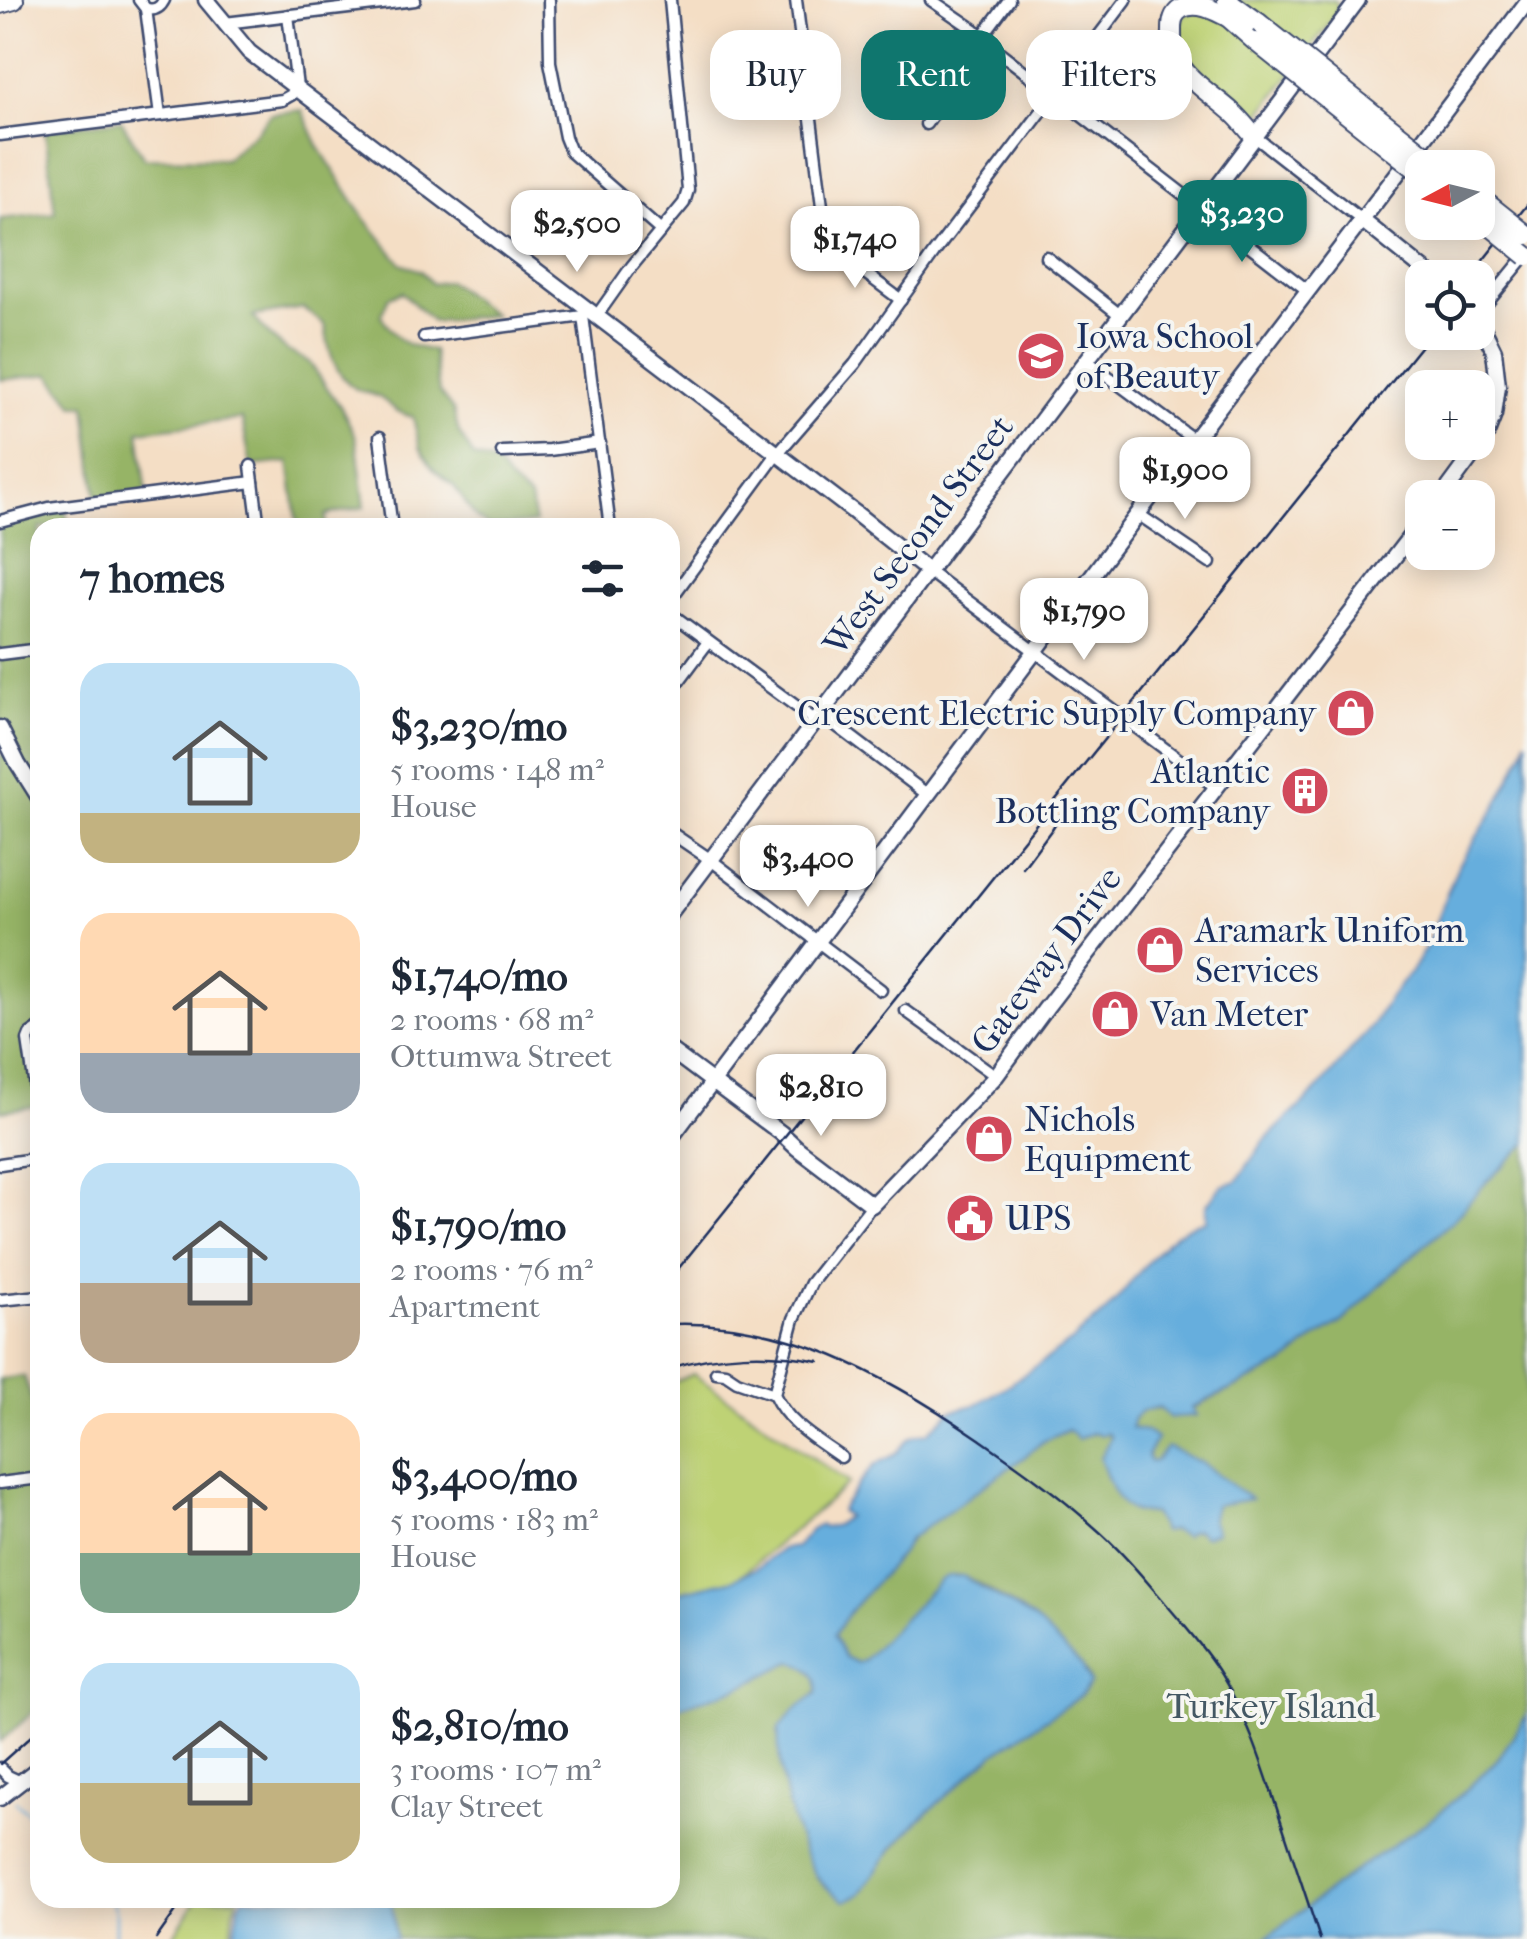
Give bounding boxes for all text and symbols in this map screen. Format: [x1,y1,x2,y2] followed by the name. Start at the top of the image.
[710,30,841,120] chip: Buy
[861,30,1006,120] chip: Rent
[1026,30,1192,120] chip: Filters
[1405,150,1495,240] north arrow
[1405,150,1495,570] map controls
[1161,180,1323,265] pin: $3,230
[496,190,658,275] pin: $2,500
[1200,194,1284,231] text: $3,230
[533,204,621,241] text: $2,500
[774,206,936,291] pin: $1,740
[812,220,898,257] text: $1,740
[1405,260,1495,350] button: locate
[1076,316,1254,397] place label: Iowa School of Beauty
[1015,330,1067,382] school or university icon: Iowa School of Beauty
[1405,370,1495,460] button: +
[814,407,1022,664] street label: West Second Street
[1104,437,1266,522] pin: $1,900
[1141,451,1229,488] text: $1,900
[1405,480,1495,570] button: −
[575,551,630,606] icon: filters
[80,554,225,603] text: 7 homes
[1003,578,1165,663] pin: $1,790
[1042,592,1126,629] text: $1,790
[1325,687,1377,739] shop icon: Crescent Electric Supply Company
[797,693,1317,734] place label: Crescent Electric Supply Company
[390,702,567,751] text: $3,230/mo
[160,703,280,823] icon: home
[390,751,604,788] text: 5 rooms · 148 m²
[995,751,1271,832] place label: Atlantic Bottling Company
[1279,765,1331,817] building icon: Atlantic Bottling Company
[390,788,477,825] text: House
[727,825,889,910] pin: $3,400
[762,839,854,876] text: $3,400
[963,859,1130,1062] street label: Gateway Drive
[1193,910,1464,991] place label: Aramark Uniform Services
[1134,924,1186,976] shop icon: Aramark Uniform Services
[390,952,568,1001] text: $1,740/mo
[160,953,280,1073] icon: home
[1089,988,1141,1040] shop icon: Van Meter
[1149,994,1308,1035] place label: Van Meter
[390,1001,594,1038] text: 2 rooms · 68 m²
[390,1038,612,1075] text: Ottumwa Street
[740,1054,902,1139] pin: $2,810
[778,1068,864,1105] text: $2,810
[1024,1099,1192,1180] place label: Nichols Equipment
[963,1113,1015,1165] shop icon: Nichols Equipment
[944,1192,996,1244] public building icon: UPS
[1005,1198,1071,1239] place label: UPS
[390,1202,566,1251] text: $1,790/mo
[160,1203,280,1323] icon: home
[390,1251,593,1288] text: 2 rooms · 76 m²
[390,1288,540,1325] text: Apartment
[390,1452,578,1501] text: $3,400/mo
[160,1453,280,1573] icon: home
[390,1501,598,1538] text: 5 rooms · 183 m²
[390,1538,477,1575] text: House
[1166,1686,1377,1727] park label: Turkey Island
[390,1702,569,1751] text: $2,810/mo
[160,1703,280,1823] icon: home
[390,1751,601,1788] text: 3 rooms · 107 m²
[390,1788,543,1825] text: Clay Street

